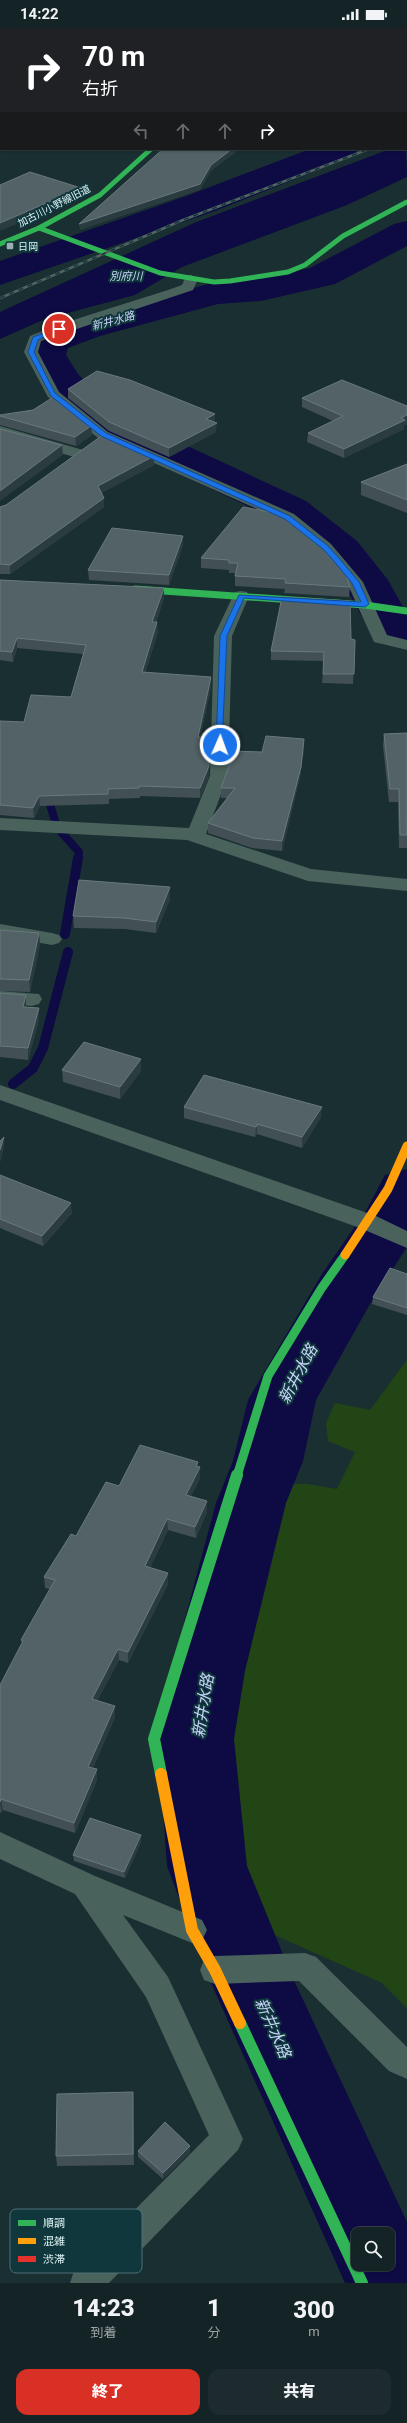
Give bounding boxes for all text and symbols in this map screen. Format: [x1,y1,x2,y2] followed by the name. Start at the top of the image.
[20,5,59,23] text: 14:22
[82,40,145,73] text: 70 m
[16,44,68,96] icon: right
[82,78,118,99] text: 右折
[130,120,152,142] icon: left
[172,120,194,142] icon: ahead
[214,120,236,142] icon: ahead
[256,120,278,142] icon: right
[16,183,92,229] street label: 加古川小野線旧道
[5,241,15,251] marker: 日岡
[18,241,38,252] place label: 日岡
[110,270,143,283] water label: 別府川
[90,309,137,333] water label: 新井水路
[42,312,76,346] pin
[48,318,70,340] icon: arrive
[199,724,241,766] position arrow
[275,1340,322,1407] water label: 新井水路
[189,1671,218,1739] water label: 新井水路
[251,1995,296,2063] water label: 新井水路
[10,2209,142,2273] legend
[43,2217,65,2230] text: 順調
[351,2227,395,2271] map controls
[351,2227,395,2271] button: search
[43,2235,65,2248] text: 混雑
[43,2253,65,2266] text: 渋滞
[72,2294,135,2322] text: 14:23
[207,2294,221,2322] text: 1
[293,2296,335,2324] text: 300
[308,2324,320,2339] text: m
[90,2325,116,2340] text: 到着
[207,2325,220,2340] text: 分
[16,2369,200,2415] button: 終了
[208,2369,391,2415] button: 共有

